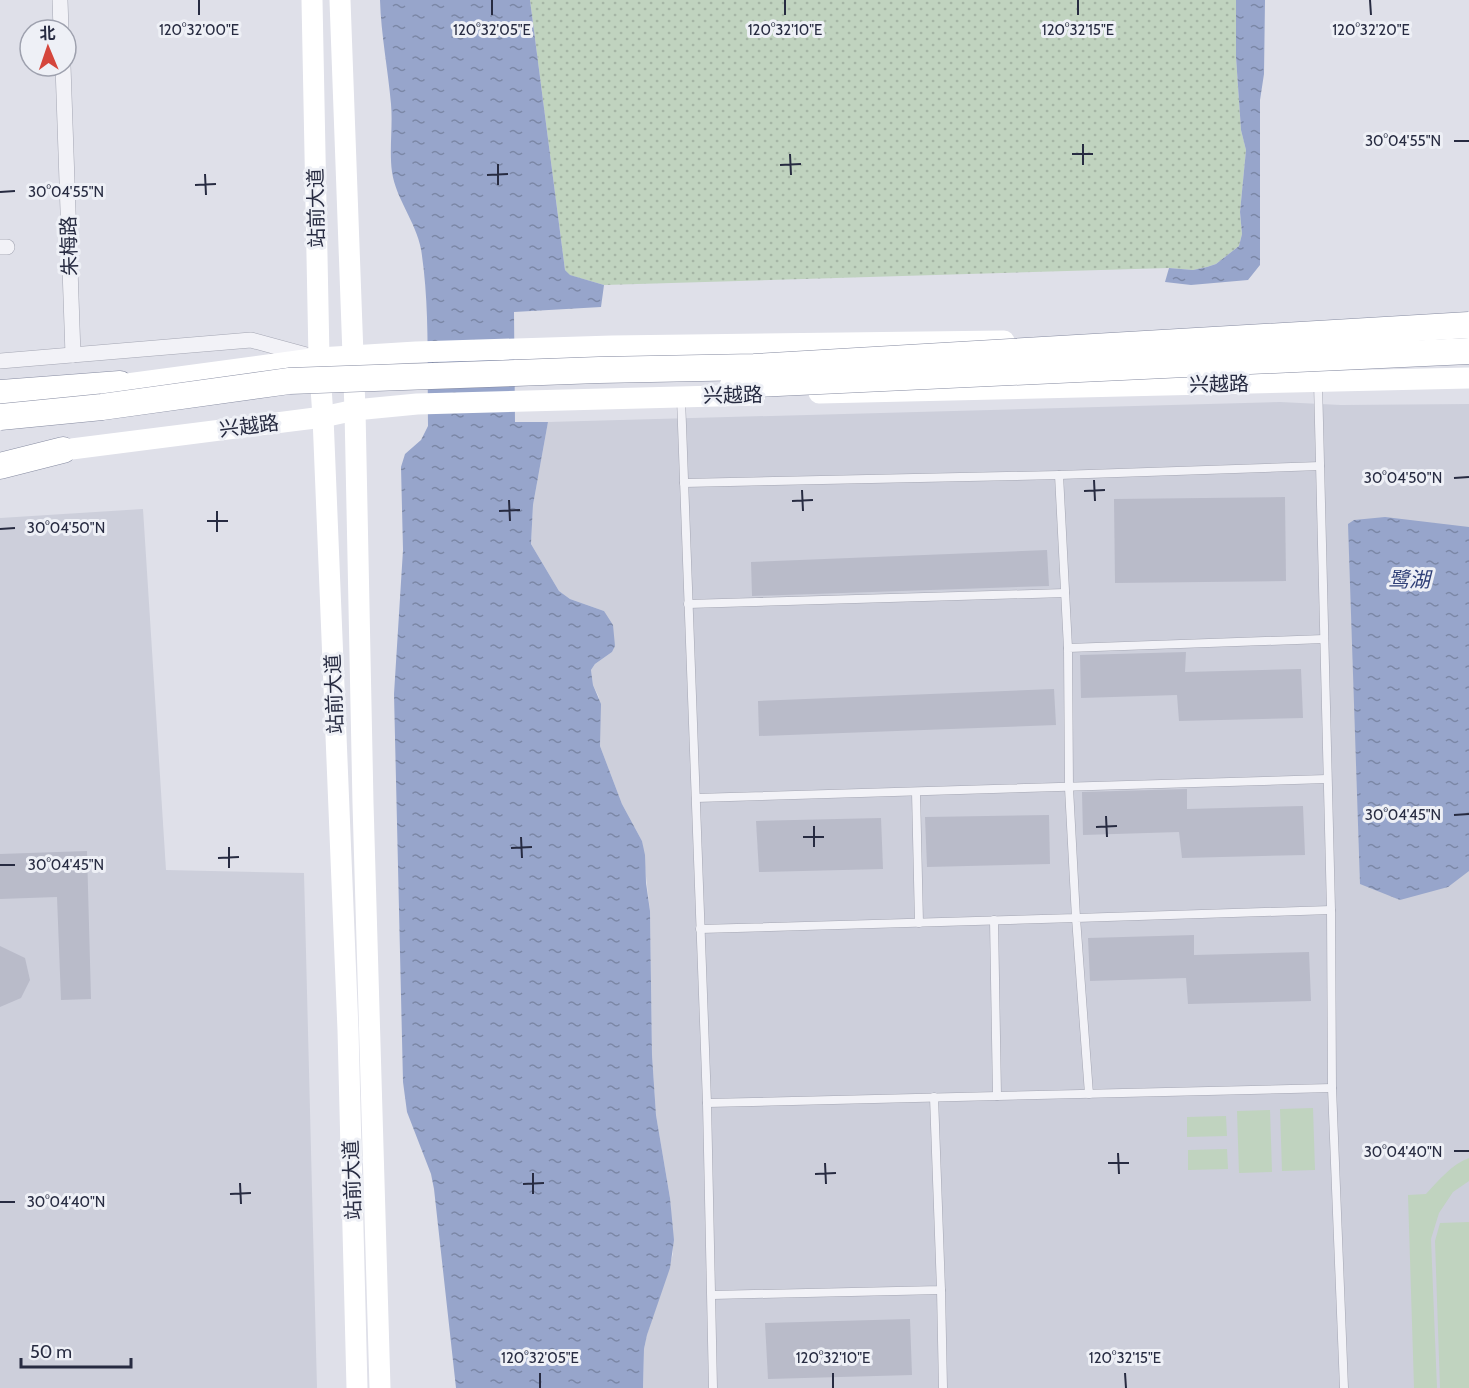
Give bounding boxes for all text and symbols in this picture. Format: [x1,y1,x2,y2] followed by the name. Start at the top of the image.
[18,18,78,78] north arrow
[159,21,239,39] text: 120°32'00"E
[453,21,531,39] text: 120°32'05"E
[748,21,822,39] text: 120°32'10"E
[1042,21,1114,39] text: 120°32'15"E
[1332,21,1410,39] text: 120°32'20"E
[39,24,56,43] text: 北
[1365,132,1441,150] text: 30°04'55"N
[303,168,329,248] street label: 站前大道
[28,183,104,201] text: 30°04'55"N
[56,216,82,276] street label: 朱梅路
[1189,371,1249,397] street label: 兴越路
[703,382,763,408] street label: 兴越路
[218,410,280,442] street label: 兴越路
[1364,469,1442,487] text: 30°04'50"N
[27,519,105,537] text: 30°04'50"N
[1388,567,1433,592] water label: 鹭湖
[321,654,347,734] street label: 站前大道
[1365,806,1441,824] text: 30°04'45"N
[28,856,104,874] text: 30°04'45"N
[339,1140,365,1220] street label: 站前大道
[1364,1143,1442,1161] text: 30°04'40"N
[27,1193,105,1211] text: 30°04'40"N
[21,1331,130,1369] scale bar
[30,1341,72,1363] text: 50 m
[501,1349,579,1367] text: 120°32'05"E
[796,1349,870,1367] text: 120°32'10"E
[1089,1349,1161,1367] text: 120°32'15"E

